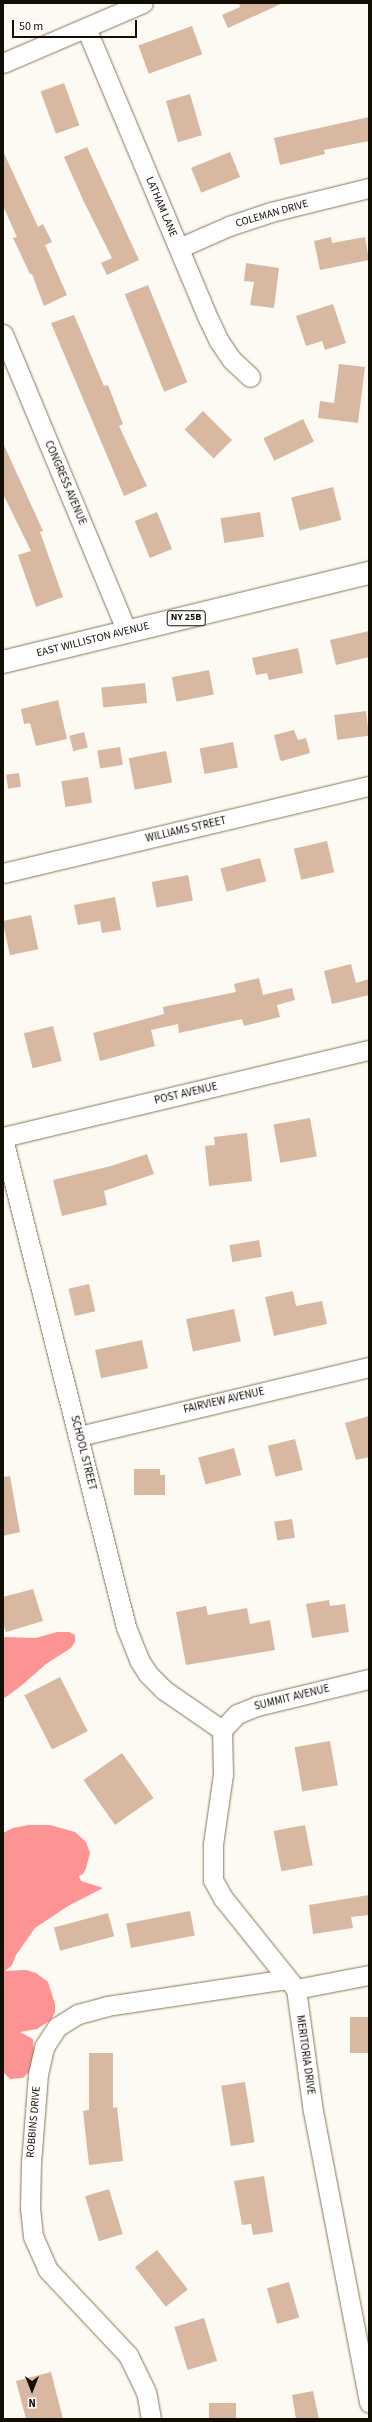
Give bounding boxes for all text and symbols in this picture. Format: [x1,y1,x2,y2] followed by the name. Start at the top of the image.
[14,12,139,38] scale bar
[19,18,43,35] text: 50 m
[142,175,180,239] street label: LATHAM LANE
[234,197,310,231] street label: COLEMAN DRIVE
[41,439,89,527] street label: CONGRESS AVENUE
[166,610,206,626] road number: NY 25B
[35,620,151,660] street label: EAST WILLISTON AVENUE
[144,814,228,846] street label: WILLIAMS STREET
[153,1080,219,1108] street label: POST AVENUE
[182,1385,266,1417] street label: FAIRVIEW AVENUE
[67,1414,99,1492] street label: SCHOOL STREET
[253,1682,331,1714] street label: SUMMIT AVENUE
[293,2014,317,2096] street label: MERITORIA DRIVE
[24,2086,44,2158] street label: ROBBINS DRIVE
[12,2370,52,2410] north arrow
[28,2395,36,2410] text: N

